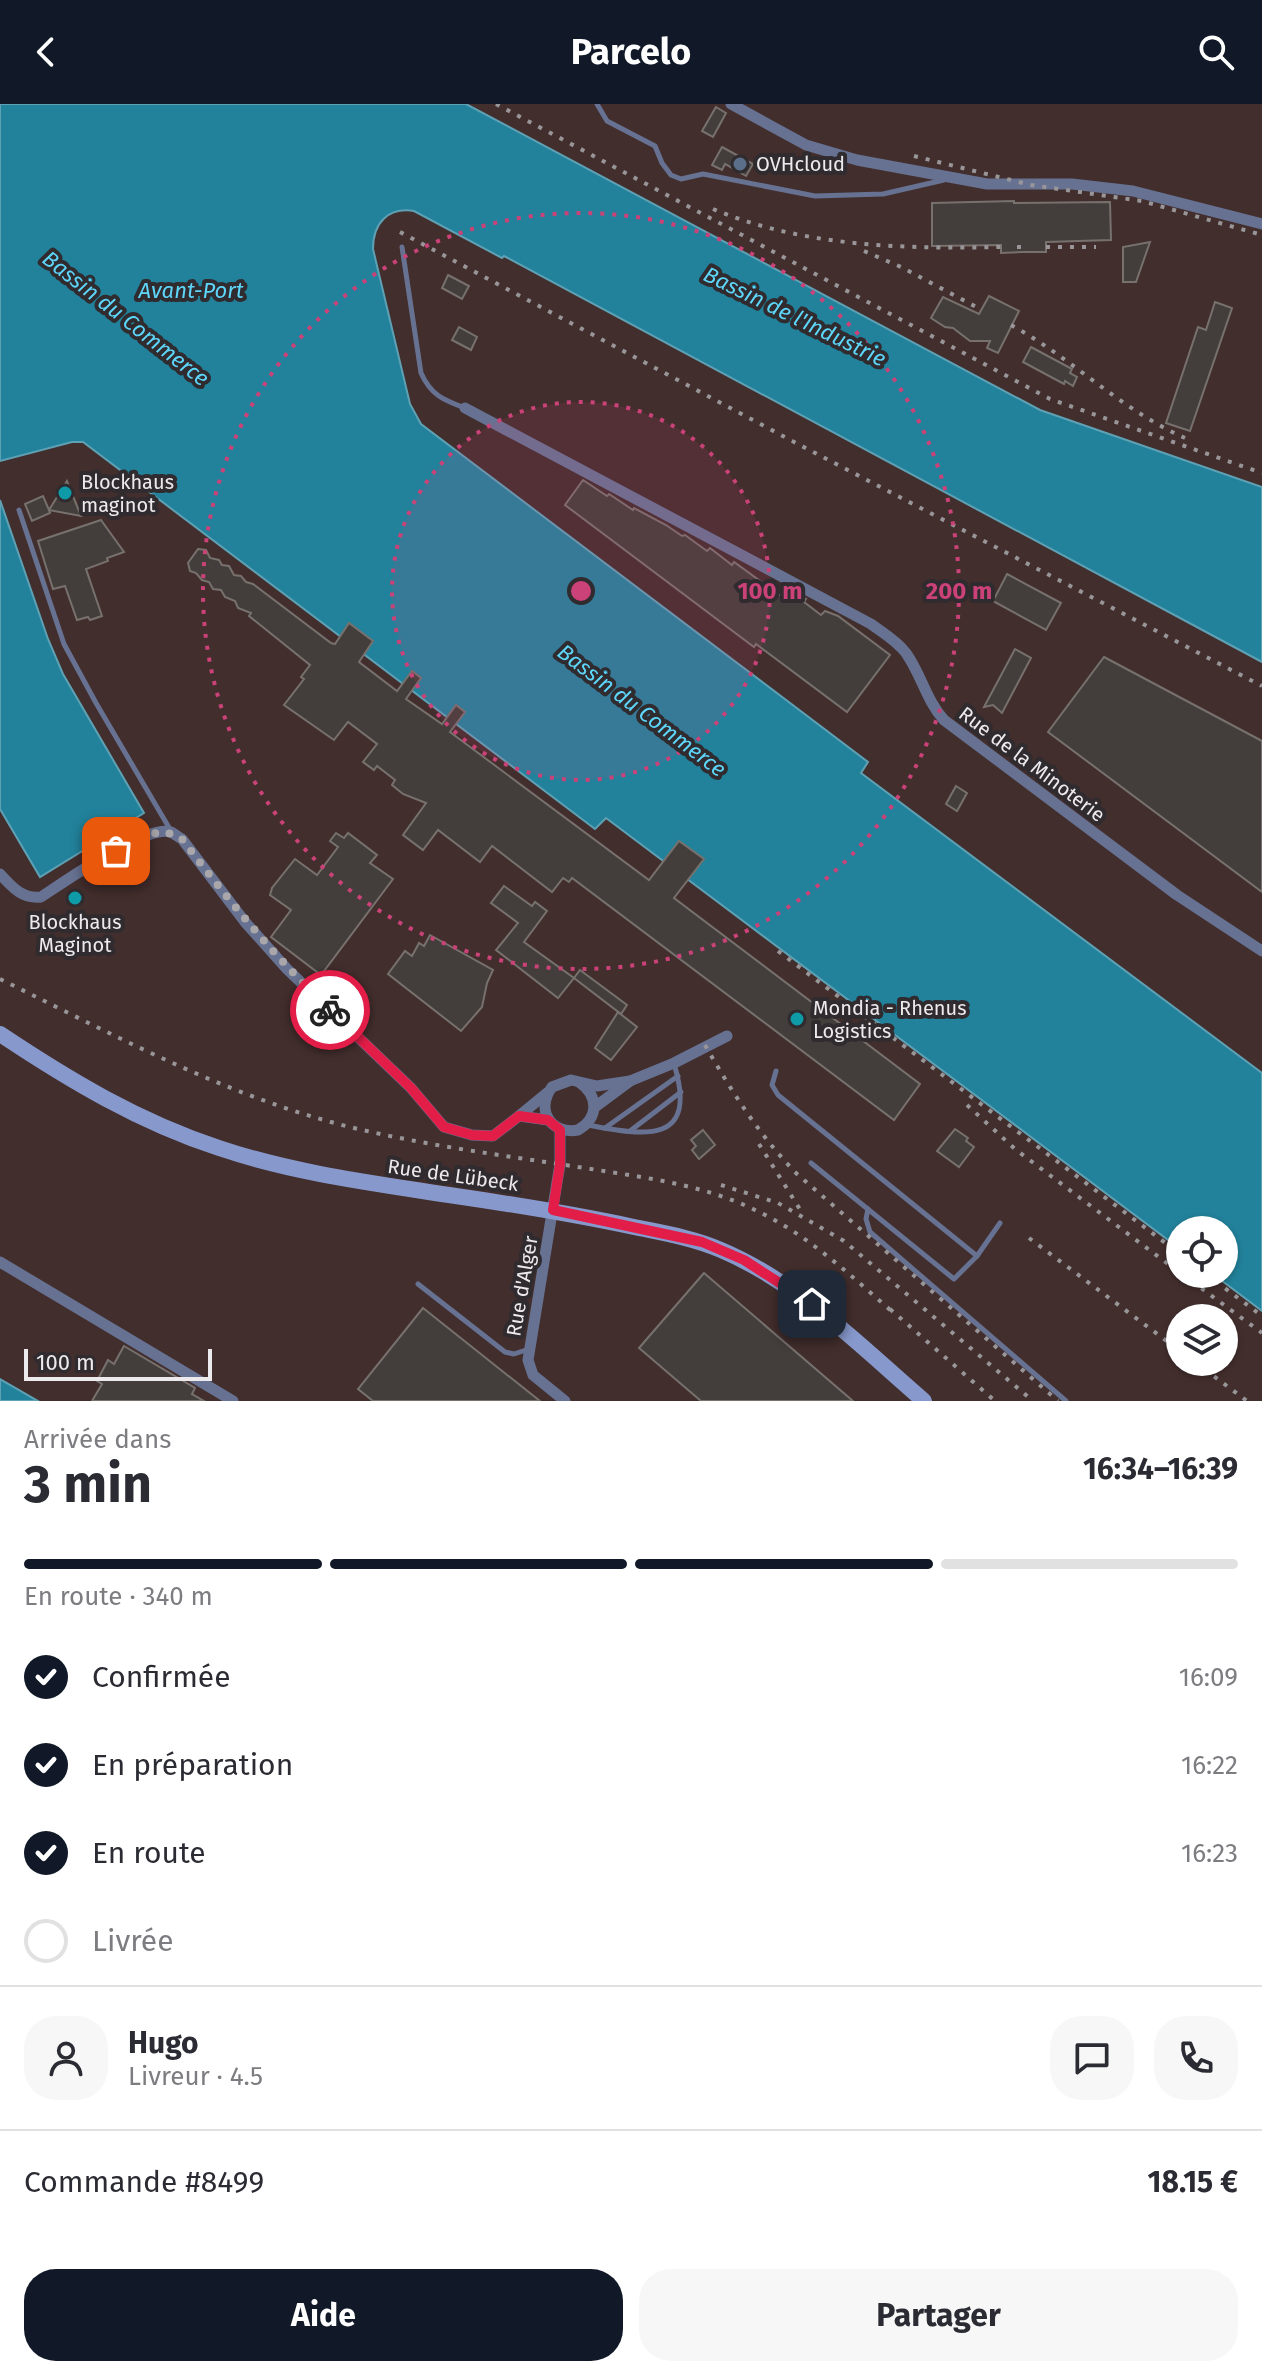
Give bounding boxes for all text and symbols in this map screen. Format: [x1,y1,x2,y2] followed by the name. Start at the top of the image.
[24,30,68,74] icon: back
[571,30,691,74] text: Parcelo
[1194,30,1238,74] icon: search
[756,152,845,176] place label: OVHcloud
[731,155,749,173] marker: OVHcloud
[37,245,214,392] water label: Bassin du Commerce
[699,261,890,372] water label: Bassin de l'Industrie
[138,277,244,304] water label: Avant-Port
[81,470,174,517] place label: Blockhaus maginot
[56,484,74,502] marker: Blockhaus maginot
[567,577,595,605] centre of rings
[737,577,803,605] text: 100 m
[926,577,992,605] text: 200 m
[552,638,731,783] water label: Bassin du Commerce
[954,701,1110,827] street label: Rue de la Minoterie
[82,817,150,885] pin
[94,829,138,873] icon: bag
[66,889,84,907] marker: Blockhaus Maginot
[29,910,121,957] place label: Blockhaus Maginot
[290,970,370,1050] courier
[308,988,352,1032] icon: bike
[813,996,967,1043] place label: Mondia - Rhenus Logistics
[788,1010,806,1028] marker: Mondia - Rhenus Logistics
[386,1154,521,1196] street label: Rue de Lübeck
[1166,1216,1238,1376] map controls
[1166,1216,1238,1288] button: locate
[501,1234,543,1338] street label: Rue d'Alger
[778,1270,846,1338] pin
[790,1282,834,1326] icon: home
[1166,1304,1238,1376] button: layers
[24,1345,212,1381] scale bar
[36,1349,95,1376] text: 100 m
[24,1424,171,1455] text: Arrivée dans
[1083,1451,1238,1487] text: 16:34–16:39
[24,1453,152,1516] text: 3 min
[24,1581,213,1612] text: En route · 340 m
[24,1655,68,1699] icon: check
[92,1659,231,1695] text: Confirmée
[1179,1662,1238,1693] text: 16:09
[24,1743,68,1787] icon: check
[92,1747,293,1783] text: En préparation
[1181,1750,1238,1781] text: 16:22
[24,1831,68,1875] icon: check
[92,1835,206,1871] text: En route
[1181,1838,1238,1869] text: 16:23
[92,1923,174,1959] text: Livrée
[24,2016,108,2100] button: person
[1050,2016,1134,2100] button: chat
[1154,2016,1238,2100] button: phone
[128,2025,199,2061] text: Hugo
[128,2061,263,2092] text: Livreur · 4.5
[24,2164,264,2200] text: Commande #8499
[1148,2164,1238,2200] text: 18.15 €
[24,2269,623,2361] button: Aide
[639,2269,1238,2361] button: Partager

